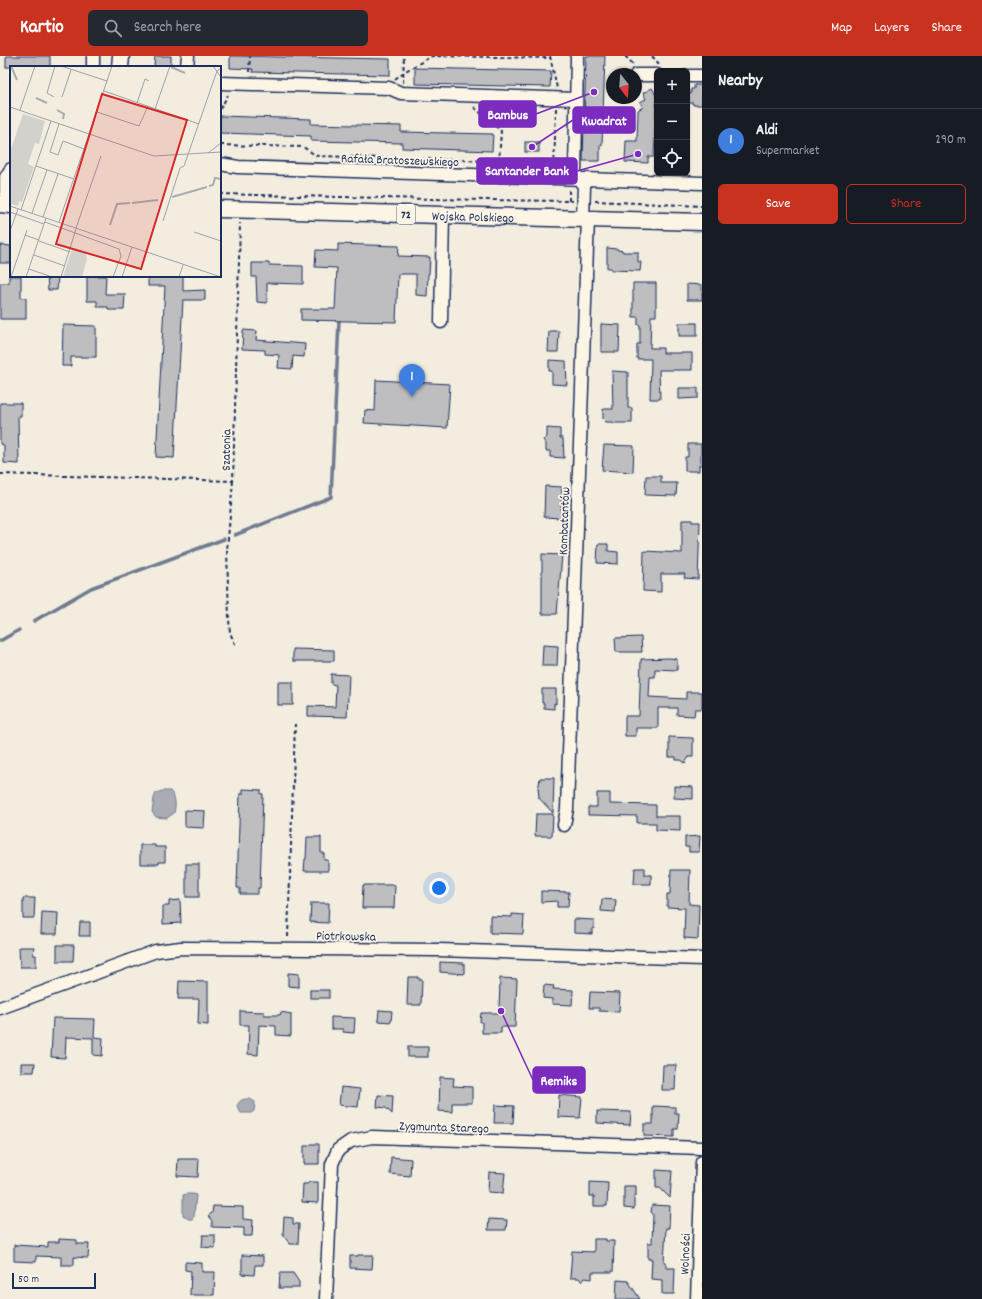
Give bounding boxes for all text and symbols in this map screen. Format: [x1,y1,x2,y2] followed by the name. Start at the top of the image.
[88,10,368,46] search box
[20,15,64,42] text: Kartio
[102,17,124,39] icon: search
[134,17,201,39] text: Search here
[831,18,852,38] text: Map
[874,18,909,38] text: Layers
[931,18,962,38] text: Share
[10,66,221,277] inset map
[606,68,642,104] north arrow
[654,68,690,176] map controls
[654,68,690,104] button: +
[718,70,762,94] text: Nearby
[479,101,536,127] callout: Bambus
[654,104,690,140] button: −
[488,106,529,126] text: Bambus
[573,107,635,133] callout: Kwadrat
[581,112,628,132] text: Kwadrat
[756,120,778,142] text: Aldi
[730,131,732,150] text: 1
[935,131,966,150] text: 290 m
[654,140,690,176] button: locate
[756,142,820,161] text: Supermarket
[341,150,459,173] street label: Rafała Bratoszewskiego
[477,158,577,184] callout: Santander Bank
[485,162,569,182] text: Santander Bank
[718,184,838,224] button: Save
[846,184,966,224] button: Share
[397,204,415,224] road number: 72
[432,208,514,229] street label: Wojska Polskiego
[399,364,425,397] pin: 1
[218,428,237,471] street label: Szatonia
[555,487,576,556] street label: Kombatantów
[429,878,449,898] your location
[316,927,377,948] street label: Piotrkowska
[533,1067,585,1093] callout: Remiks
[541,1072,577,1092] text: Remiks
[399,1117,489,1140] street label: Zygmunta Starego
[676,1232,697,1275] street label: Wolności
[12,1271,96,1290] scale bar
[18,1272,39,1288] text: 50 m

